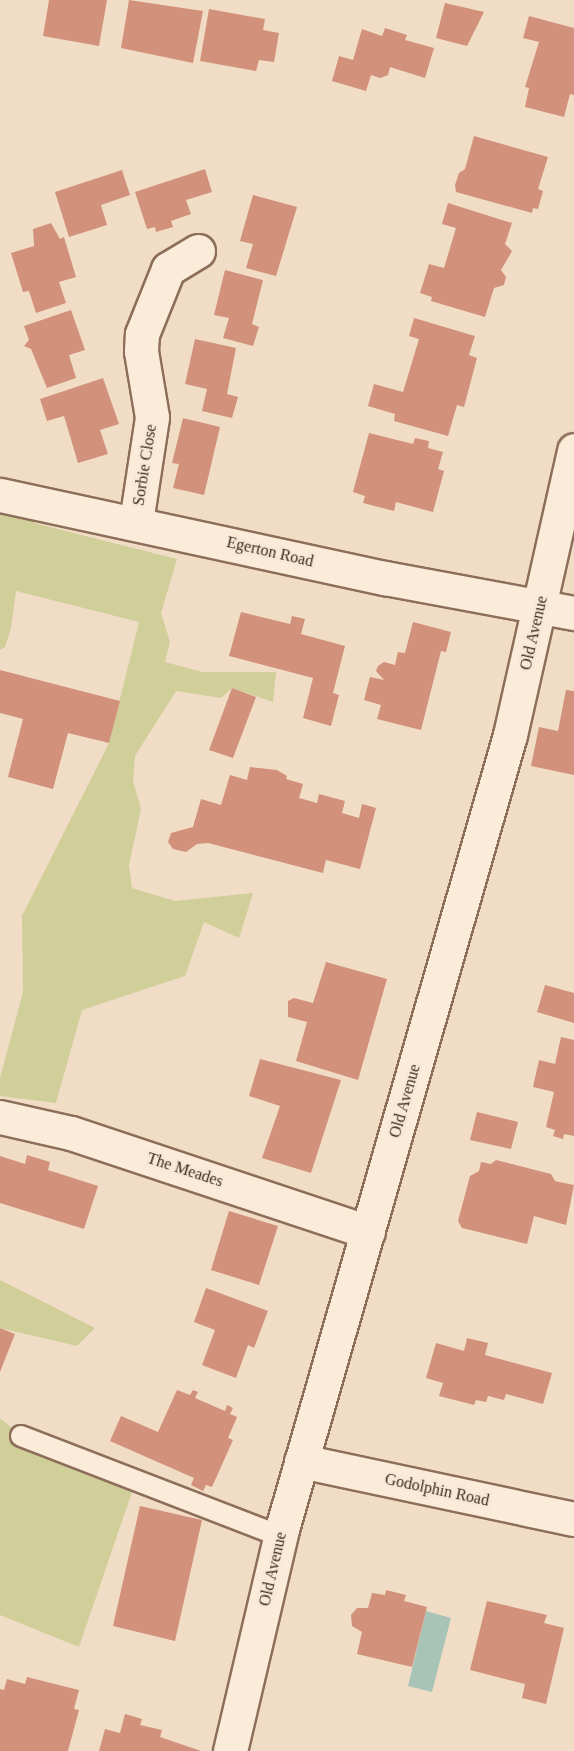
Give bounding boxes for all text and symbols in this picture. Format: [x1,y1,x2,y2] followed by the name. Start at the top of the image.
[129,423,161,507] street label: Sorbie Close
[225,533,315,571] street label: Egerton Road
[516,594,552,672] street label: Old Avenue
[385,1062,425,1140] street label: Old Avenue
[145,1149,225,1191] street label: The Meades
[383,1470,491,1510] street label: Godolphin Road
[255,1530,291,1608] street label: Old Avenue

